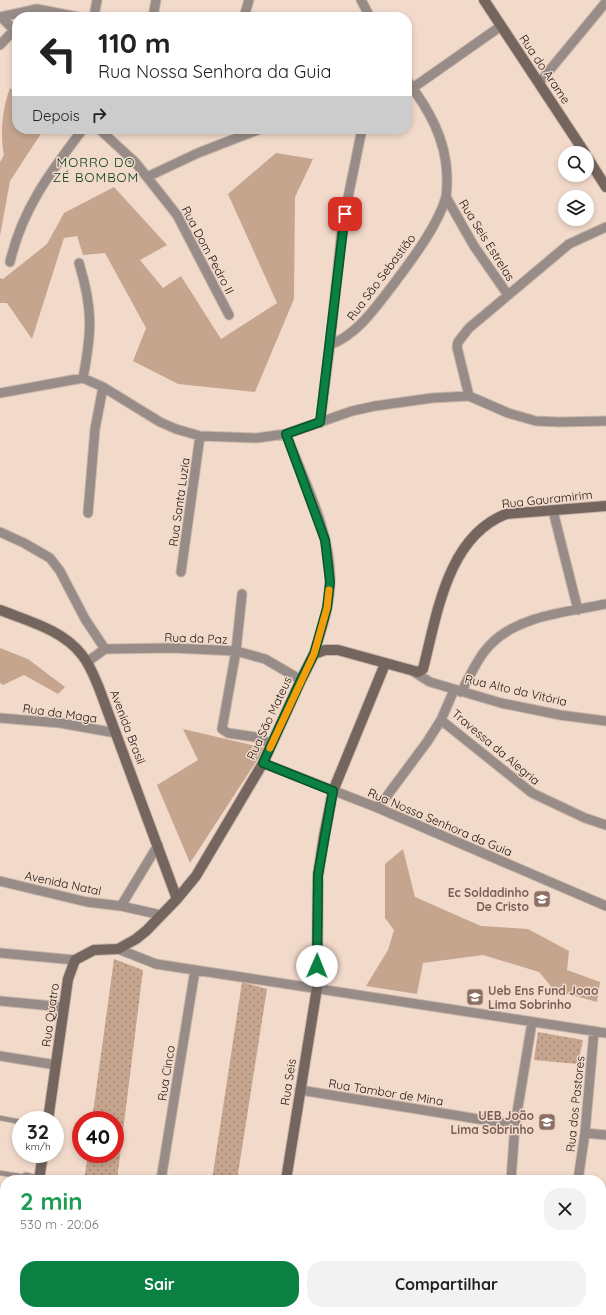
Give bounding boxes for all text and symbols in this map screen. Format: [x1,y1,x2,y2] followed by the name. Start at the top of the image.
[98,25,171,60] text: 110 m
[32,28,84,80] icon: left
[516,32,574,107] street label: Rua do Arame
[98,60,331,83] text: Rua Nossa Senhora da Guia
[88,104,110,126] icon: right
[32,106,80,125] text: Depois
[558,146,594,226] map controls
[558,146,594,182] button: search
[53,154,139,185] district label: MORRO DO ZÉ BOMBOM
[558,190,594,226] button: layers
[456,196,518,284] street label: Rua Seis Estrelas
[328,197,362,231] pin
[179,203,237,297] street label: Rua Dom Pedro II
[334,203,356,225] icon: arrive
[344,231,418,323] street label: Rua São Sebastião
[165,457,193,547] street label: Rua Santa Luzia
[501,487,593,511] street label: Rua Gauramirim
[164,629,228,647] street label: Rua da Paz
[463,671,569,709] street label: Rua Alto da Vitória
[243,674,295,762] street label: Rua São Mateus
[107,688,149,766] street label: Avenida Brasil
[22,700,98,726] street label: Rua da Maga
[449,706,543,788] street label: Travessa da Alegria
[365,785,515,859] street label: Rua Nossa Senhora da Guia
[23,868,103,898] street label: Avenida Natal
[448,885,530,914] place label: Ec Soldadinho De Cristo
[532,889,552,909] school or university icon: Ec Soldadinho De Cristo
[296,945,338,987] position arrow
[38,982,62,1048] street label: Rua Quatro
[488,983,599,1012] place label: Ueb Ens Fund Joao Lima Sobrinho
[465,987,485,1007] school or university icon: Ueb Ens Fund Joao Lima Sobrinho
[154,1044,178,1102] street label: Rua Cinco
[562,1055,588,1153] street label: Rua dos Pastores
[277,1057,299,1106] street label: Rua Seis
[328,1076,444,1108] street label: Rua Tambor de Mina
[451,1108,535,1137] place label: UEB João Lima Sobrinho
[72,1111,124,1163] speed limit sign: 40
[537,1112,557,1132] school or university icon: UEB João Lima Sobrinho
[27,1119,49,1144] text: 32
[25,1140,51,1153] text: km/h
[20,1186,82,1216] text: 2 min
[544,1188,586,1230] button: close
[20,1216,99,1232] text: 530 m · 20:06
[20,1261,299,1307] button: Sair
[307,1261,586,1307] button: Compartilhar

